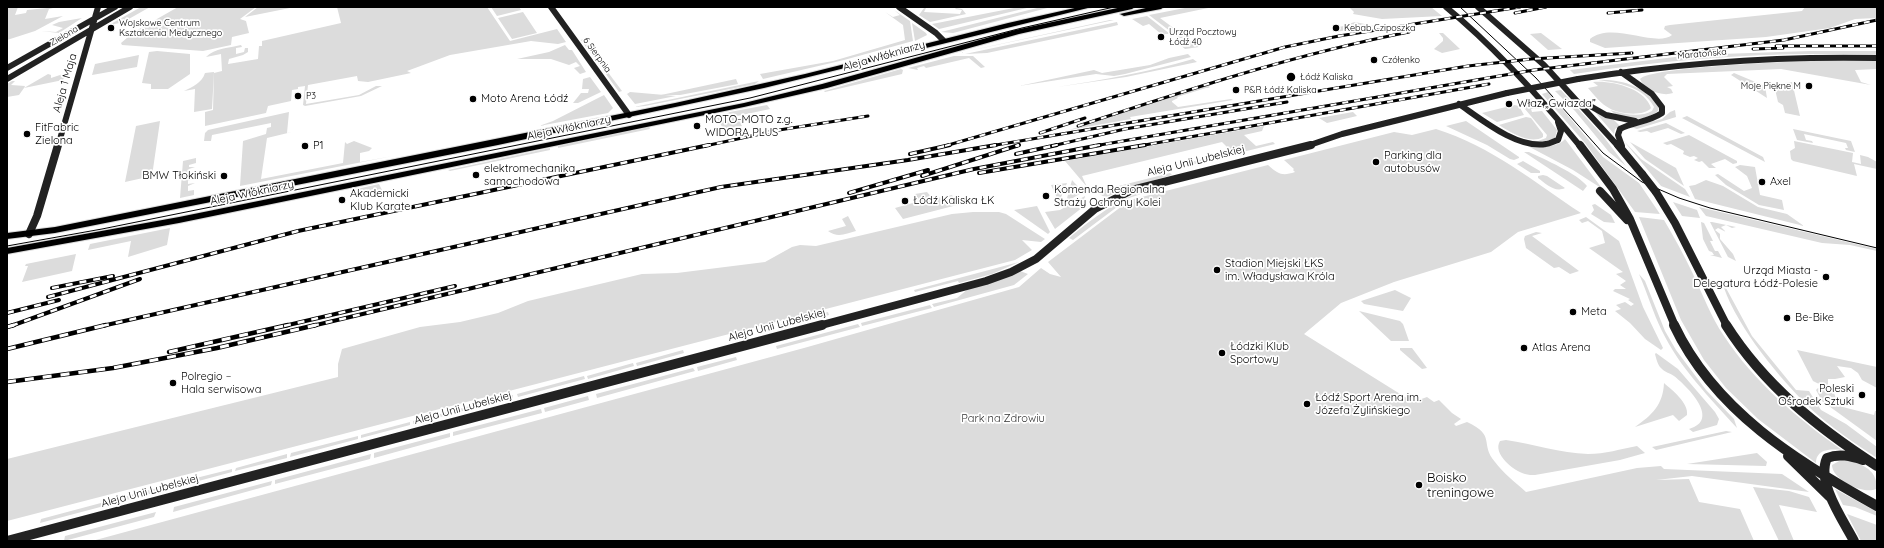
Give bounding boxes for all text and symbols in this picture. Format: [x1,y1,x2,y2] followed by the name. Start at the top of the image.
[119,18,222,39] place label: Wojskowe Centrum Kształcenia Medycznego
[106,23,116,33] marker: Wojskowe Centrum Kształcenia Medycznego
[1331,23,1341,33] marker: Kebab Cziposzka
[1344,23,1416,33] place label: Kebab Cziposzka
[48,24,80,48] street label: Zielona
[1169,27,1237,48] place label: Urząd Pocztowy Łódź 40
[1156,32,1166,42] marker: Urząd Pocztowy Łódź 40
[581,35,613,75] street label: 6 Sierpnia
[841,38,927,74] street label: Aleja Włókniarzy
[1677,46,1727,62] street label: Maratońska
[50,52,80,114] street label: Aleja 1 Maja
[1369,55,1379,65] marker: Czółenko
[1382,55,1420,65] place label: Czółenko
[1285,71,1297,83] marker: Łódź Kaliska
[1300,72,1353,82] place label: Łódź Kaliska
[1741,81,1801,91] place label: Moje Piękne M
[1804,81,1814,91] marker: Moje Piękne M
[1231,85,1241,95] marker: P&R Łódź Kaliska
[1244,85,1317,95] place label: P&R Łódź Kaliska
[293,91,303,101] marker: P3
[306,91,316,101] place label: P3
[481,92,568,106] place label: Moto Arena Łódź
[468,94,478,104] marker: Moto Arena Łódź
[1517,97,1596,111] place label: Właz „Gwiazda”
[1504,99,1514,109] marker: Właz „Gwiazda”
[526,113,612,143] street label: Aleja Włókniarzy
[705,113,793,139] place label: MOTO-MOTO z.g. WIDORA PLUS
[35,121,79,147] place label: FitFabric Zielona
[692,121,702,131] marker: MOTO-MOTO z.g. WIDORA PLUS
[22,129,32,139] marker: FitFabric Zielona
[313,139,324,153] place label: P1
[300,141,310,151] marker: P1
[1146,142,1246,180] street label: Aleja Unii Lubelskiej
[1384,149,1442,175] place label: Parking dla autobusów
[1371,157,1381,167] marker: Parking dla autobusów
[484,162,575,188] place label: elektromechanika samochodowa
[142,169,216,183] place label: BMW Tłokiński
[471,170,481,180] marker: elektromechanika samochodowa
[219,171,229,181] marker: BMW Tłokiński
[1770,175,1791,189] place label: Axel
[1757,177,1767,187] marker: Axel
[209,178,295,208] street label: Aleja Włókniarzy
[1054,183,1165,209] place label: Komenda Regionalna Straży Ochrony Kolei
[350,187,411,213] place label: Akademicki Klub Karate
[1041,191,1051,201] marker: Komenda Regionalna Straży Ochrony Kolei
[913,194,994,208] place label: Łódź Kaliska ŁK
[337,195,347,205] marker: Akademicki Klub Karate
[900,196,910,206] marker: Łódź Kaliska ŁK
[1225,257,1335,283] place label: Stadion Miejski ŁKS im. Władysława Króla
[1693,264,1818,290] place label: Urząd Miasta - Delegatura Łódź-Polesie
[1212,265,1222,275] marker: Stadion Miejski ŁKS im. Władysława Króla
[1821,272,1831,282] marker: Urząd Miasta - Delegatura Łódź-Polesie
[1581,305,1607,319] place label: Meta
[727,306,827,344] street label: Aleja Unii Lubelskiej
[1568,307,1578,317] marker: Meta
[1795,311,1834,325] place label: Be-Bike
[1782,313,1792,323] marker: Be-Bike
[1230,340,1289,366] place label: Łódzki Klub Sportowy
[1532,341,1590,355] place label: Atlas Arena
[1519,343,1529,353] marker: Atlas Arena
[1217,348,1227,358] marker: Łódzki Klub Sportowy
[181,370,261,396] place label: Polregio – Hala serwisowa
[168,378,178,388] marker: Polregio – Hala serwisowa
[1778,382,1854,408] place label: Poleski Ośrodek Sztuki
[413,389,513,427] street label: Aleja Unii Lubelskiej
[1857,390,1867,400] marker: Poleski Ośrodek Sztuki
[1315,391,1421,417] place label: Łódź Sport Arena im. Józefa Żylińskiego
[1302,399,1312,409] marker: Łódź Sport Arena im. Józefa Żylińskiego
[961,412,1045,426] park label: Park na Zdrowiu
[1427,470,1494,501] place label: Boisko treningowe
[100,472,200,510] street label: Aleja Unii Lubelskiej
[1414,480,1424,490] marker: Boisko treningowe

